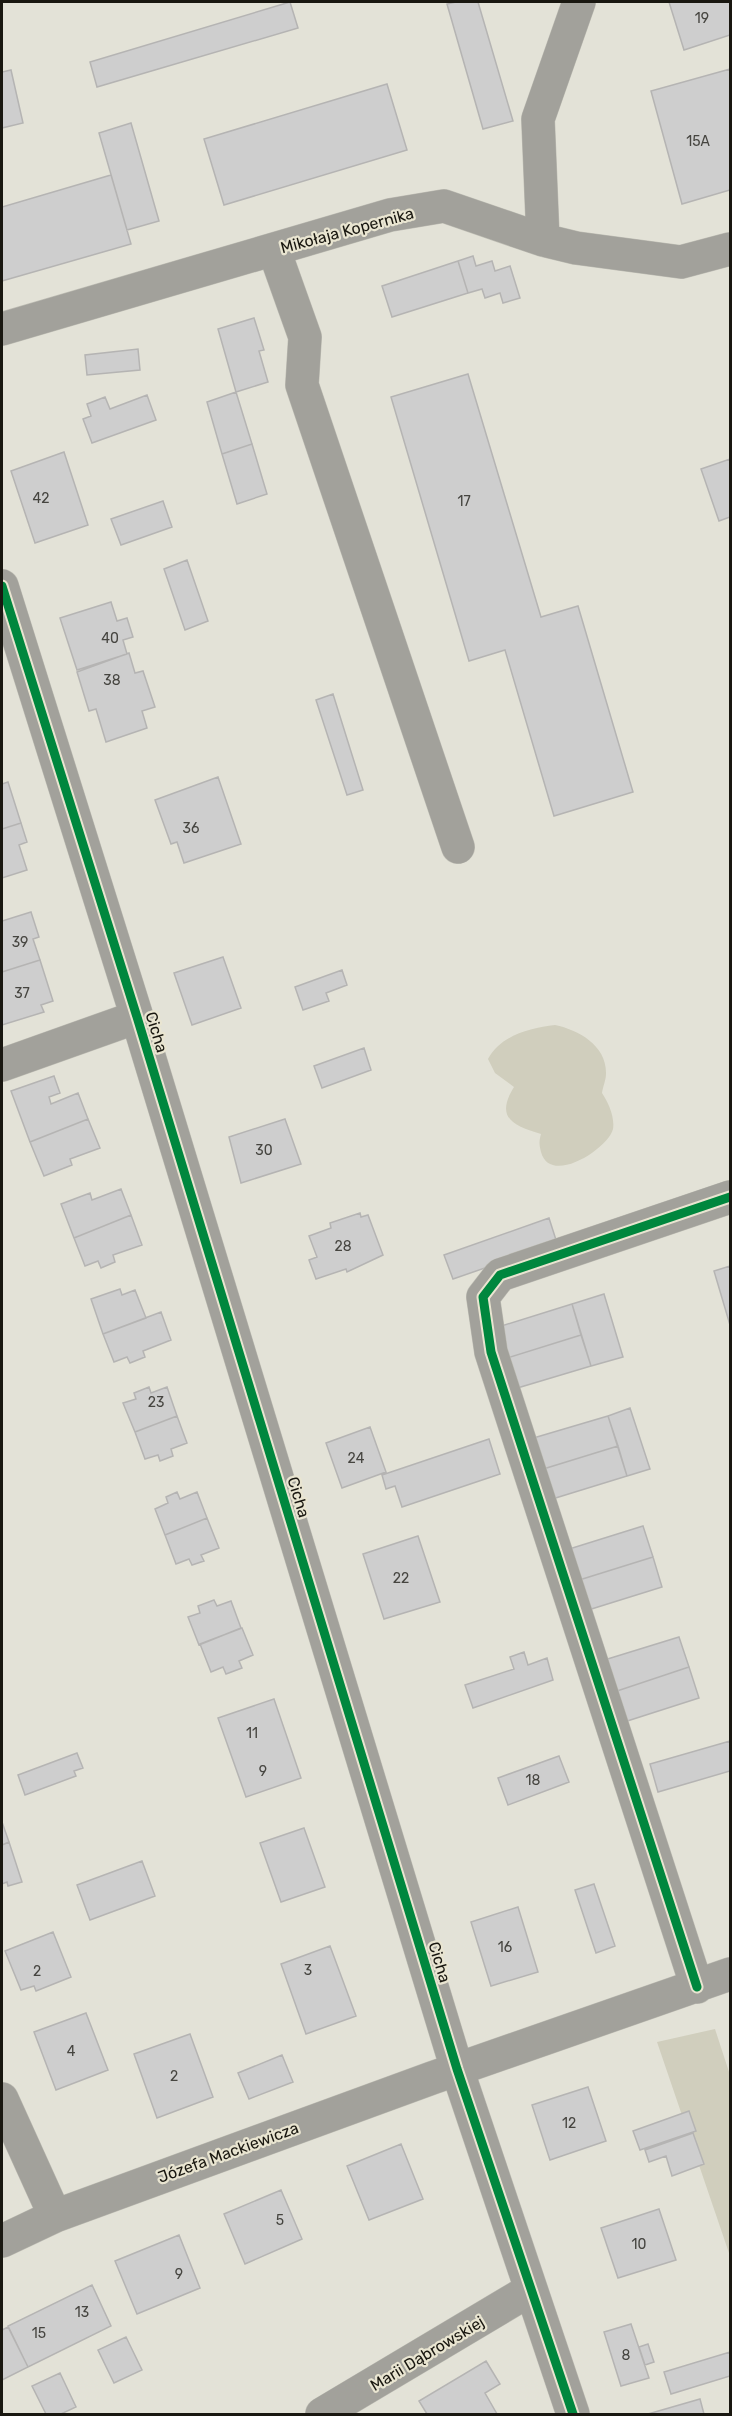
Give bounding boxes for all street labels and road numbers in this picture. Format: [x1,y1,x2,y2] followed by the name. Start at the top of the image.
[278,204,416,257] street label: Mikołaja Kopernika
[141,1009,172,1055] street label: Cicha
[283,1474,314,1520] street label: Cicha
[424,1939,455,1985] street label: Cicha
[155,2118,301,2187] street label: Józefa Mackiewicza
[367,2312,488,2395] street label: Marii Dąbrowskiej

